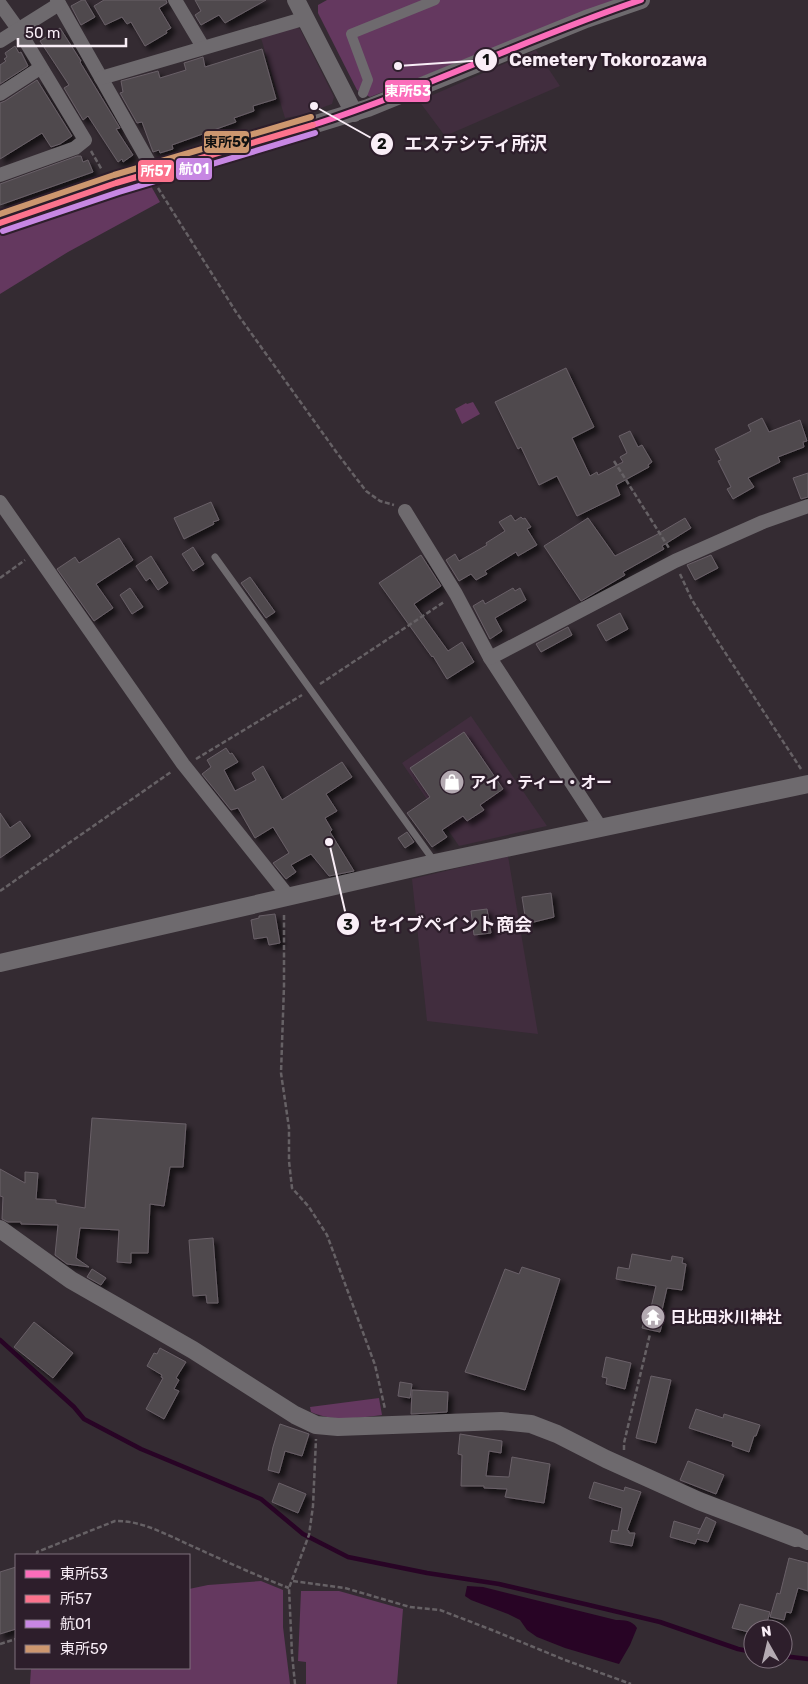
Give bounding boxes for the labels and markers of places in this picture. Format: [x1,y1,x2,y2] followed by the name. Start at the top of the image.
[473,43,717,76] callout: Cemetery Tokorozawa
[369,127,558,160] callout: エステシティ所沢
[439,769,465,795] shop icon: アイ・ティー・オー
[470,773,612,792] place label: アイ・ティー・オー
[335,908,542,941] callout: セイブペイント商会
[640,1304,666,1330] temple icon: 日比田氷川神社
[670,1308,782,1327] place label: 日比田氷川神社

